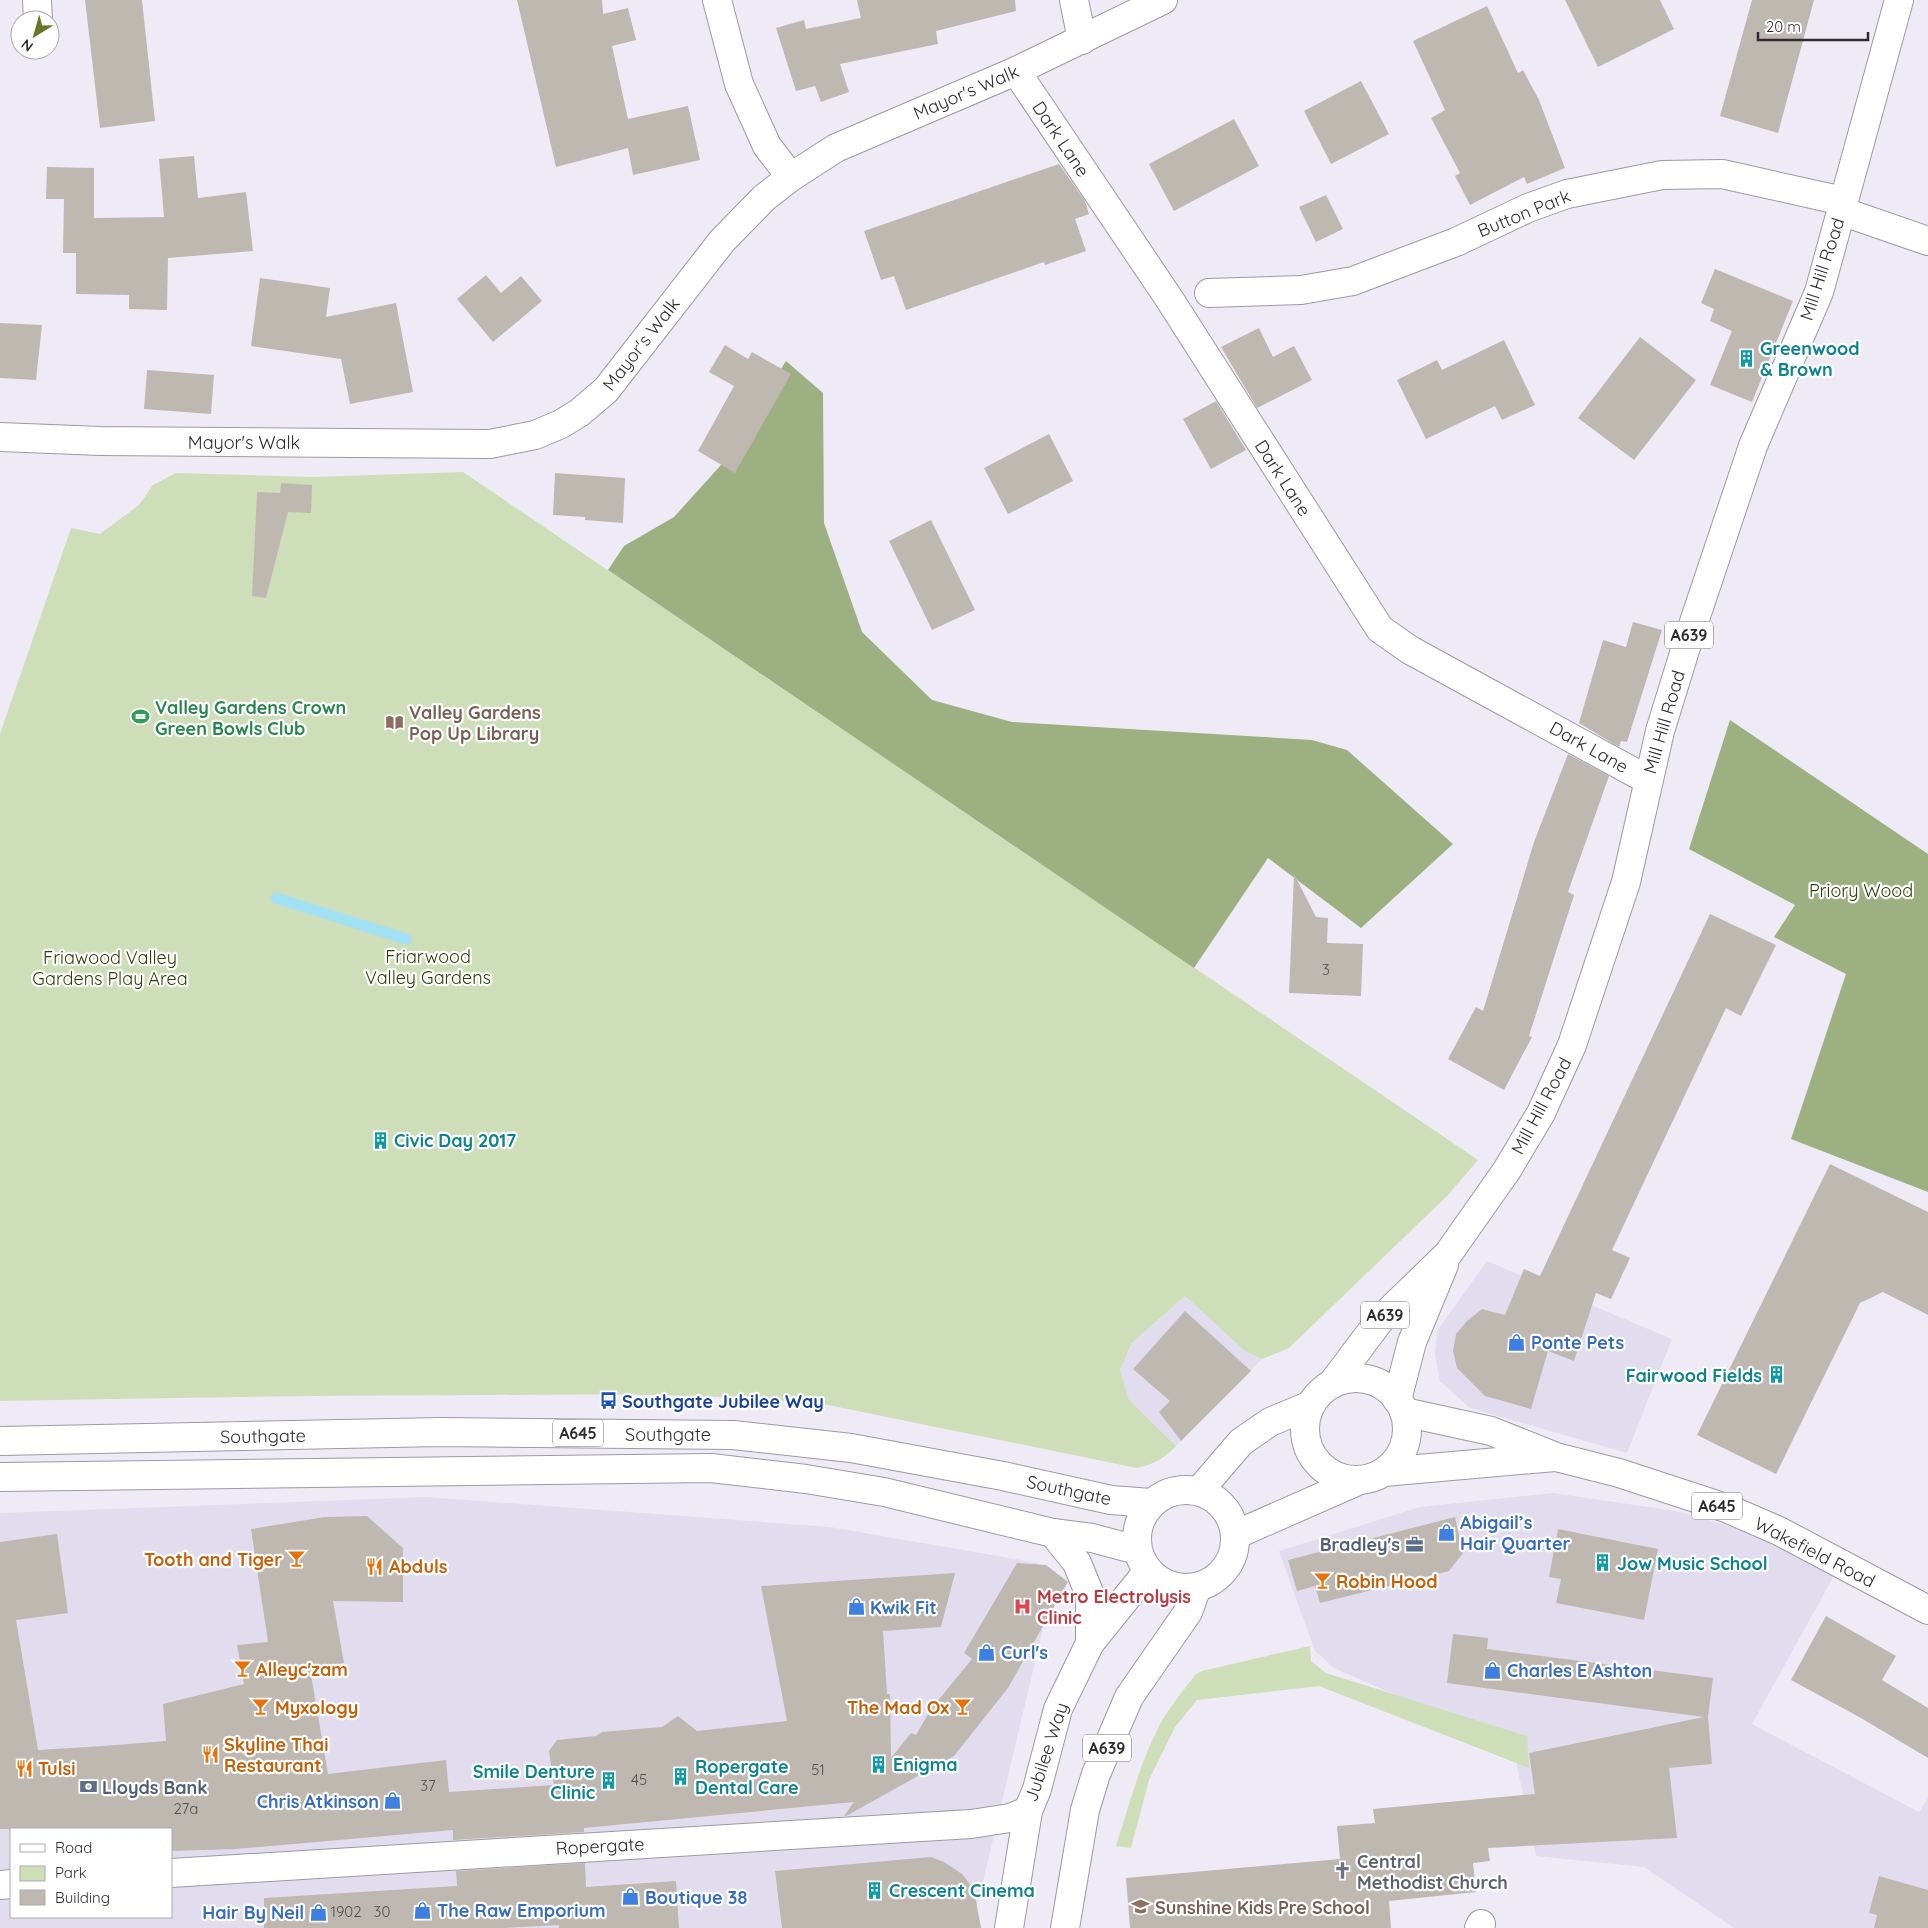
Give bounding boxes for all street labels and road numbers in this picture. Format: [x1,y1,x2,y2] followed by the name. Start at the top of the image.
[910,59,1022,125] street label: Mayor's Walk
[1027,97,1095,181] street label: Dark Lane
[1474,184,1574,242] street label: Button Park
[1795,215,1849,323] street label: Mill Hill Road
[597,293,685,395] street label: Mayor's Walk
[188,431,300,454] street label: Mayor's Walk
[1250,436,1316,520] street label: Dark Lane
[1665,622,1713,648] road number: A639
[1638,668,1690,776] street label: Mill Hill Road
[1546,716,1632,778] street label: Dark Lane
[1506,1054,1576,1158] street label: Mill Hill Road
[1361,1302,1409,1328] road number: A639
[553,1420,603,1446] road number: A645
[625,1423,711,1446] street label: Southgate
[220,1424,306,1448] street label: Southgate
[1025,1470,1113,1510] street label: Southgate
[1692,1492,1742,1520] road number: A645
[1751,1512,1879,1592] street label: Wakefield Road
[1019,1700,1073,1804] street label: Jubilee Way
[1083,1735,1131,1762] road number: A639
[555,1832,645,1860] street label: Ropergate

